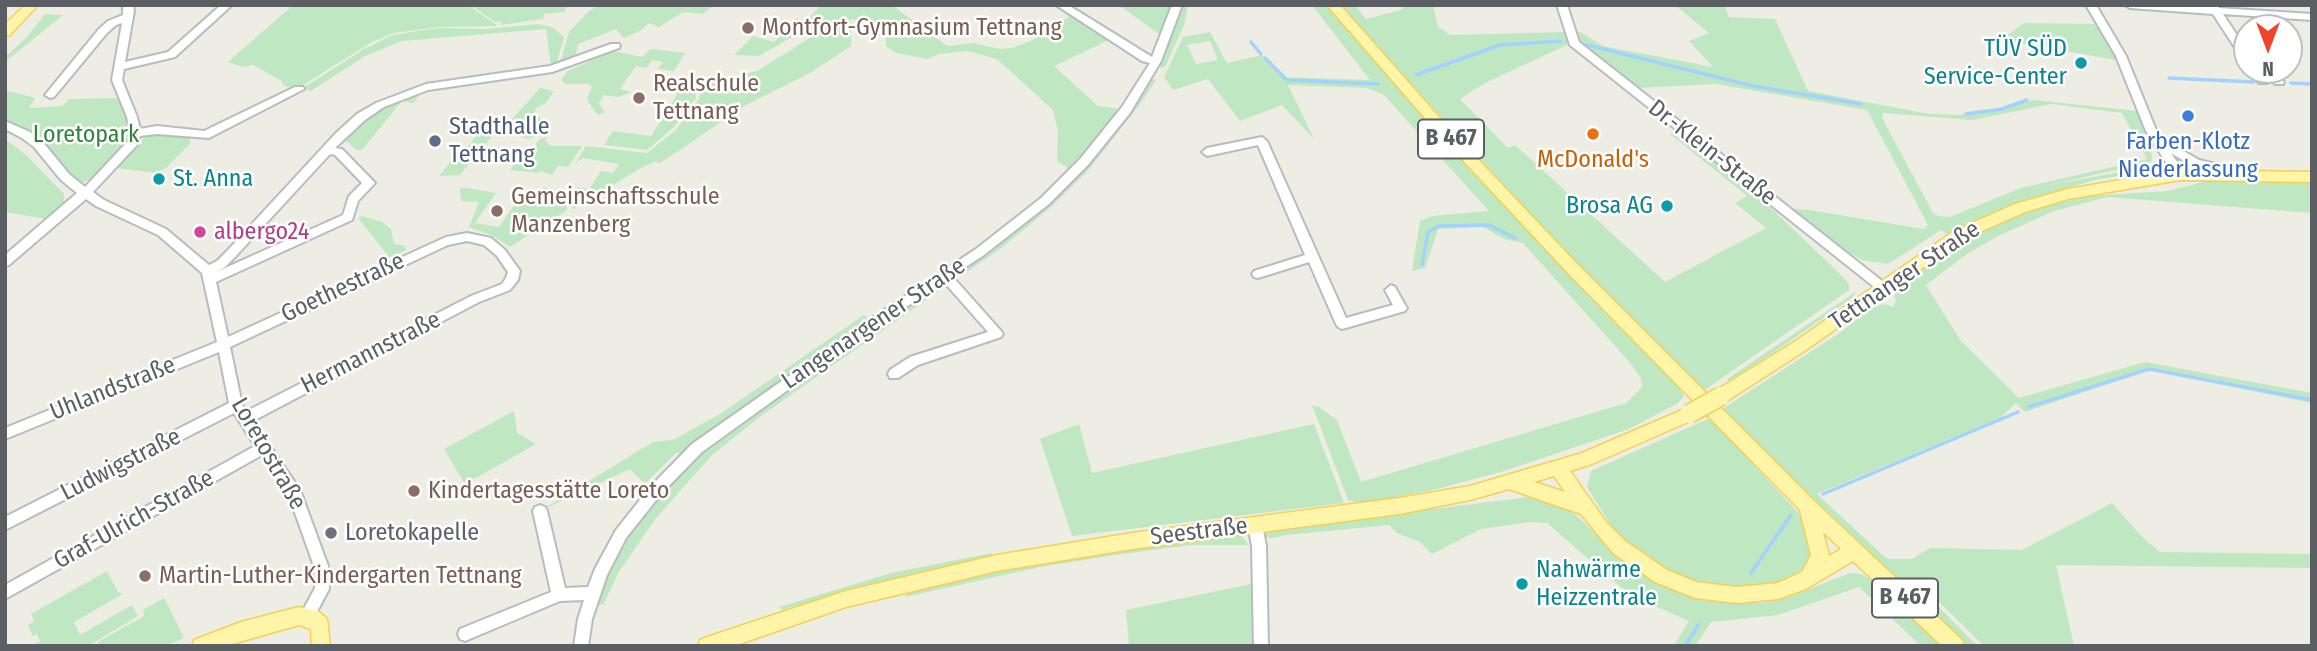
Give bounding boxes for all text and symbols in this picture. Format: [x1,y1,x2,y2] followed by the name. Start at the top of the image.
[762,14,1062,42] place label: Montfort-Gymnasium Tettnang
[2233,14,2303,84] north arrow
[740,20,756,36] marker: Montfort-Gymnasium Tettnang
[1924,35,2067,91] place label: TÜV SÜD Service-Center
[2073,55,2089,71] marker: TÜV SÜD Service-Center
[2262,57,2274,80] text: N
[653,70,759,126] place label: Realschule Tettnang
[631,90,647,106] marker: Realschule Tettnang
[1642,94,1782,212] street label: Dr.-Klein-Straße
[2180,108,2196,124] marker: Farben-Klotz Niederlassung
[449,113,550,169] place label: Stadthalle Tettnang
[1418,120,1484,158] road number: B 467
[33,121,139,149] park label: Loretopark
[1585,126,1601,142] marker: McDonald's
[2118,128,2258,184] place label: Farben-Klotz Niederlassung
[427,133,443,149] marker: Stadthalle Tettnang
[1537,146,1649,174] place label: McDonald's
[173,165,253,193] place label: St. Anna
[151,171,167,187] marker: St. Anna
[511,183,720,239] place label: Gemeinschaftsschule Manzenberg
[1566,192,1653,220] place label: Brosa AG
[1659,198,1675,214] marker: Brosa AG
[489,203,505,219] marker: Gemeinschaftsschule Manzenberg
[1824,215,1986,337] street label: Tettnanger Straße
[214,218,309,246] place label: albergo24
[192,224,208,240] marker: albergo24
[277,247,409,329] street label: Goethestraße
[777,252,971,396] street label: Langenargener Straße
[297,306,445,400] street label: Hermannstraße
[46,351,180,427] street label: Uhlandstraße
[224,393,312,515] street label: Loretostraße
[56,422,186,508] street label: Ludwigstraße
[49,464,219,576] street label: Graf-Ulrich-Straße
[428,477,669,505] place label: Kindertagesstätte Loreto
[406,483,422,499] marker: Kindertagesstätte Loreto
[1149,512,1249,552] street label: Seestraße
[345,519,479,547] place label: Loretokapelle
[323,525,339,541] marker: Loretokapelle
[1536,556,1657,612] place label: Nahwärme Heizzentrale
[159,562,522,590] place label: Martin-Luther-Kindergarten Tettnang
[137,568,153,584] marker: Martin-Luther-Kindergarten Tettnang
[1514,576,1530,592] marker: Nahwärme Heizzentrale
[1872,578,1938,618] road number: B 467

